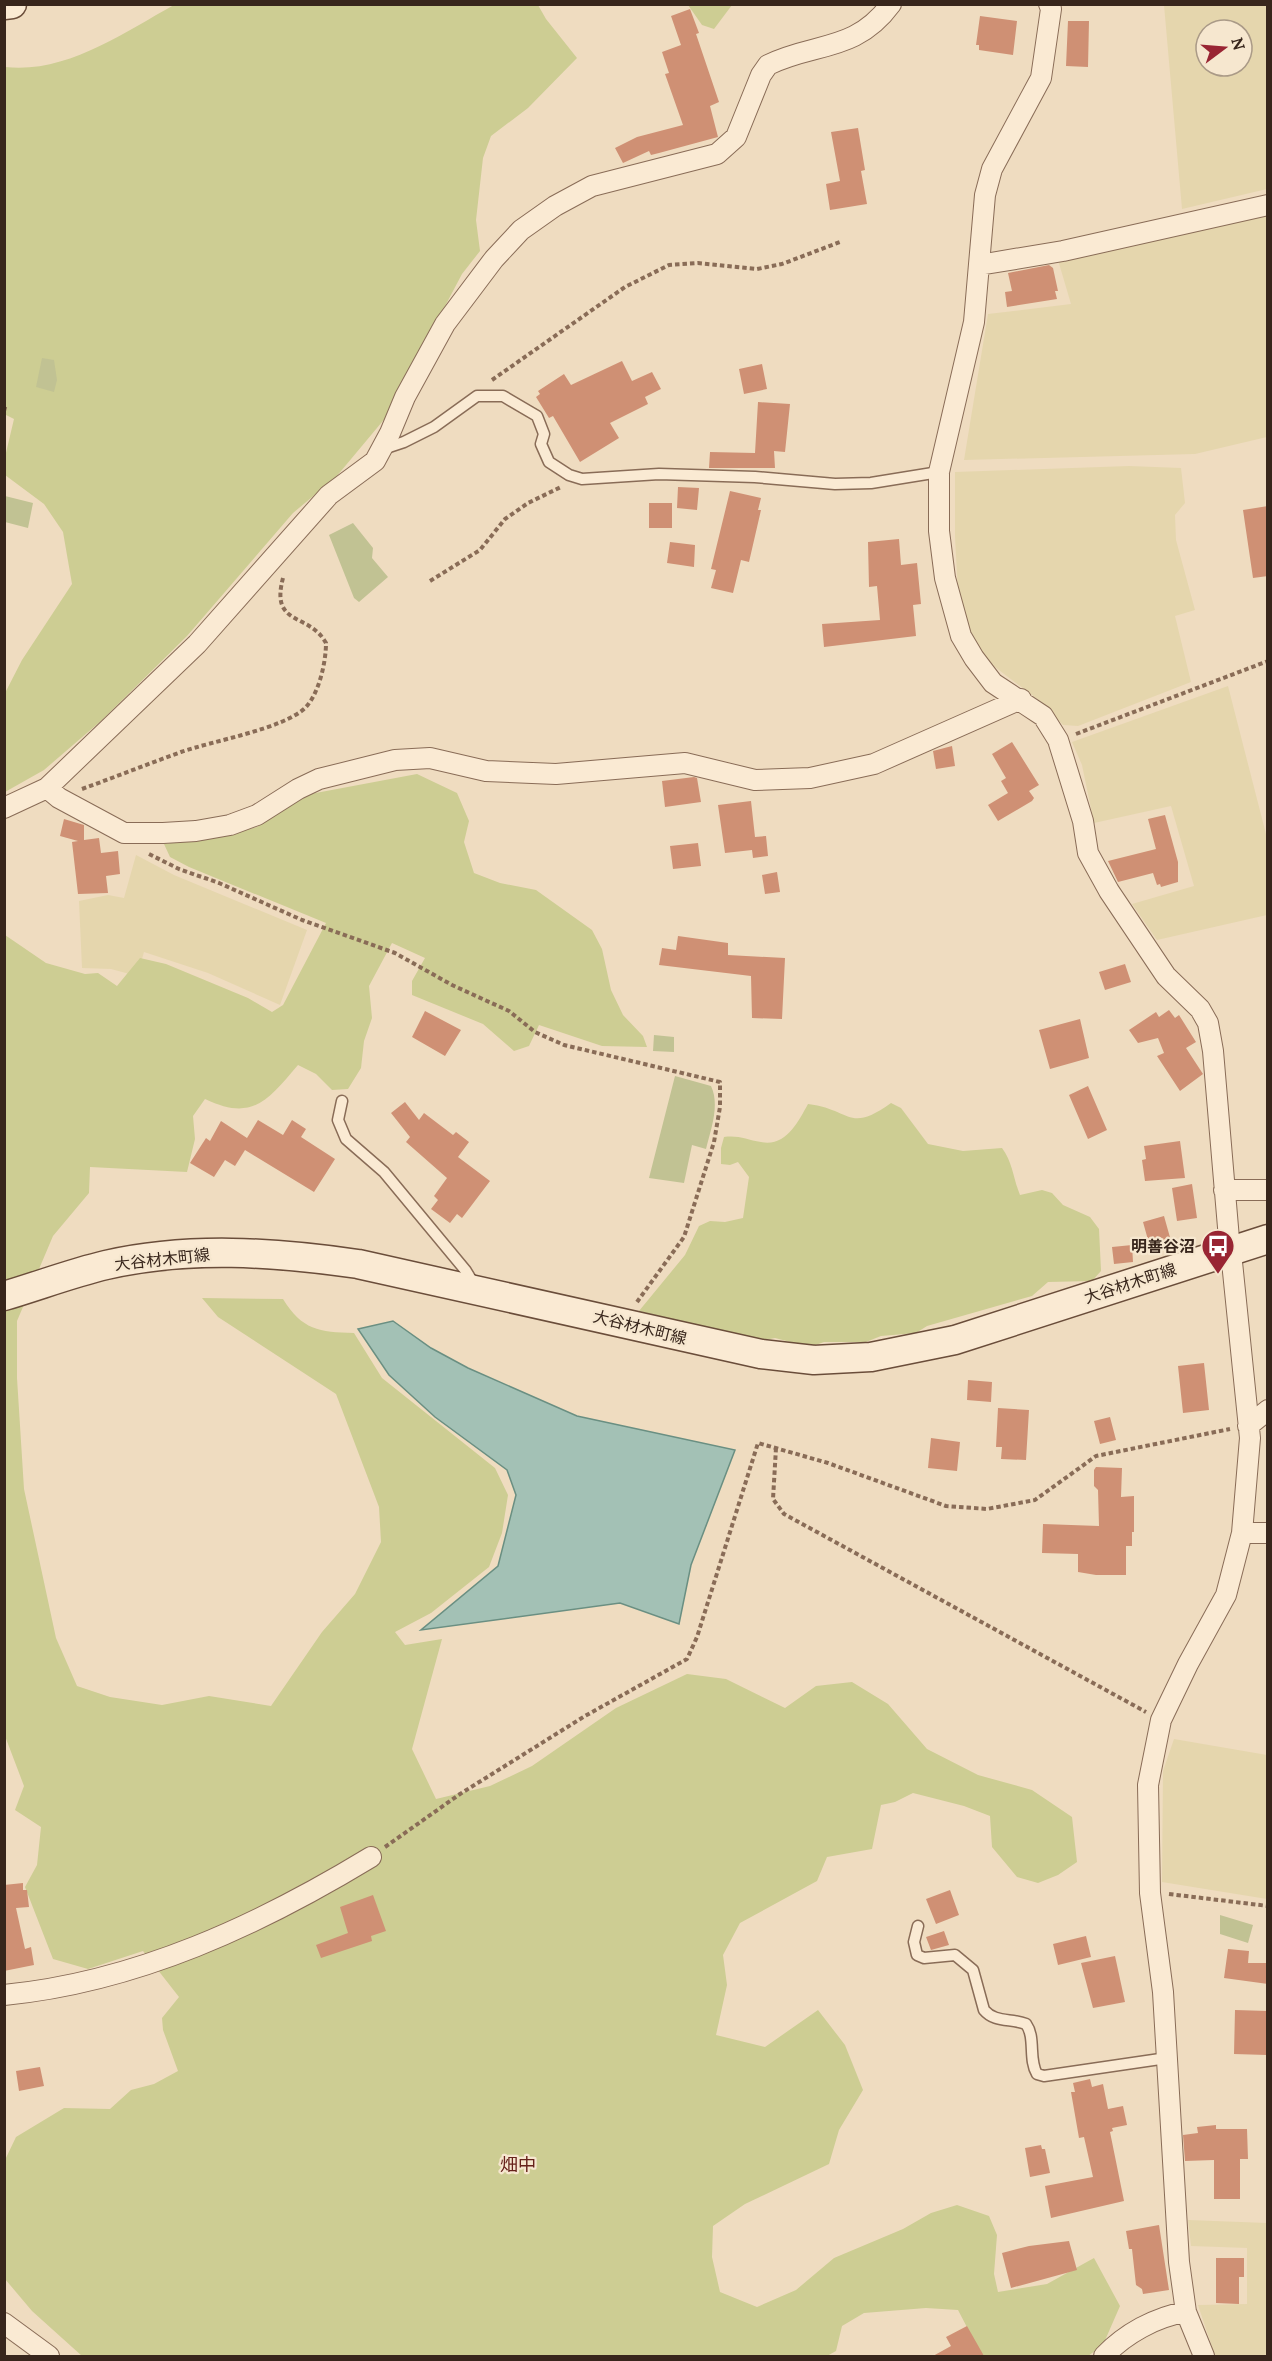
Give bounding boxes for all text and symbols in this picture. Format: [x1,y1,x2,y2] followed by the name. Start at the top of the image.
[1194,18,1254,78] north arrow
[1227,35,1250,53] text: N
[1200,1228,1236,1275] bus stop icon: 明善谷沼
[1131,1236,1195,1256] place label: 明善谷沼
[113,1244,211,1274] street label: 大谷材木町線
[1081,1259,1179,1307] street label: 大谷材木町線
[591,1306,689,1348] street label: 大谷材木町線
[500,2153,536,2176] district label: 畑中

